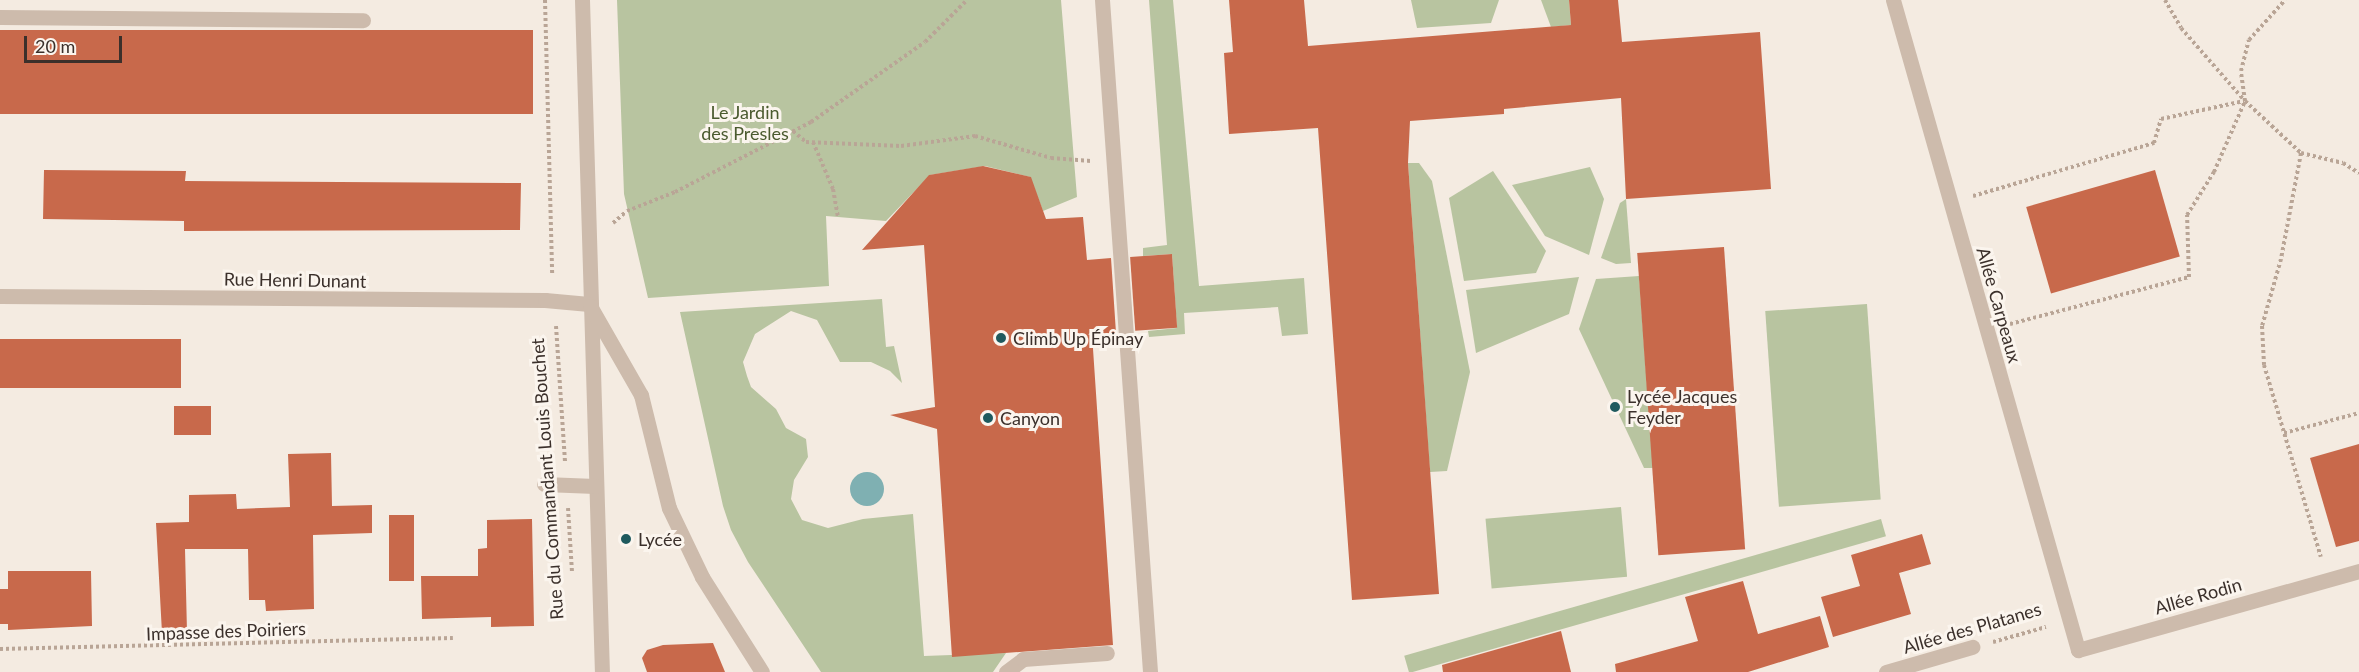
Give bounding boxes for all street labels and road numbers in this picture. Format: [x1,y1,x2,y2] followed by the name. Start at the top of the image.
[1972,245,2026,365] street label: Allée Carpeaux
[224,268,366,292] street label: Rue Henri Dunant
[526,337,568,621] street label: Rue du Commandant Louis Bouchet
[2152,573,2244,619] street label: Allée Rodin
[1900,598,2044,658] street label: Allée des Platanes
[146,617,306,645] street label: Impasse des Poiriers

